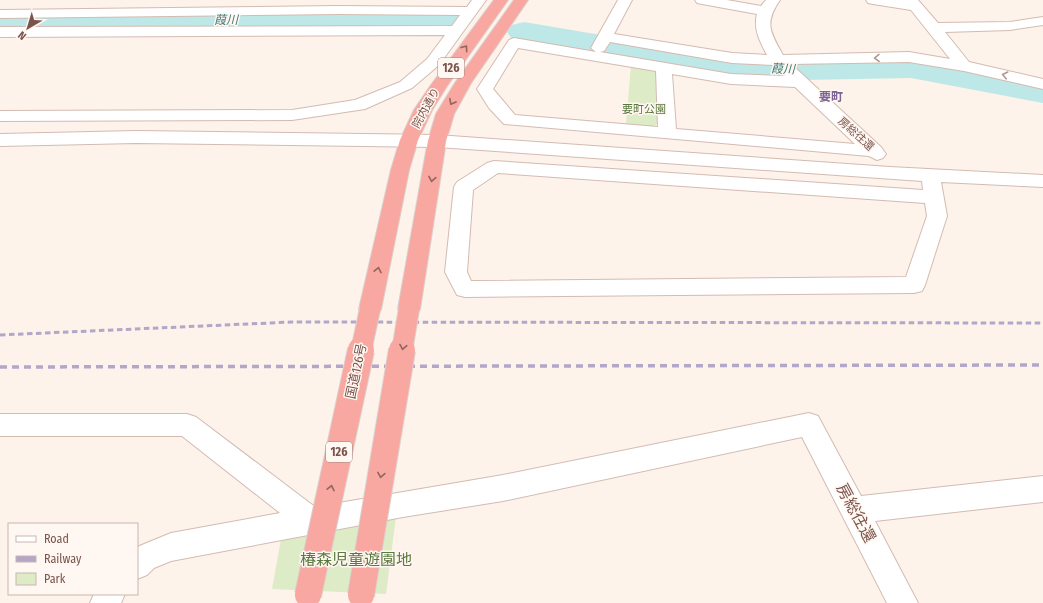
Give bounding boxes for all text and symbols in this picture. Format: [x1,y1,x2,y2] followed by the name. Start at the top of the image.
[8,8,48,48] north arrow
[214,13,240,27] water label: 葭川
[16,28,29,43] text: N
[461,45,468,52] one-way arrow
[874,53,880,62] one-way arrow
[438,58,464,78] road number: 126
[771,62,797,76] water label: 葭川
[1002,72,1008,80] one-way arrow
[410,86,442,130] street label: 院内通り
[819,90,843,104] district label: 要町
[450,98,457,105] one-way arrow
[622,103,666,116] park label: 要町公園
[835,114,877,154] street label: 房総往還
[428,176,437,182] one-way arrow
[374,267,382,274] one-way arrow
[343,342,369,400] street label: 国道126号
[399,344,408,350] one-way arrow
[326,442,352,462] road number: 126
[377,472,386,479] one-way arrow
[833,480,879,546] street label: 房総往還
[326,485,334,491] one-way arrow
[8,523,138,595] legend
[44,532,69,546] text: Road
[300,550,412,569] park label: 椿森児童遊園地
[44,552,82,566] text: Railway
[44,572,66,586] text: Park

